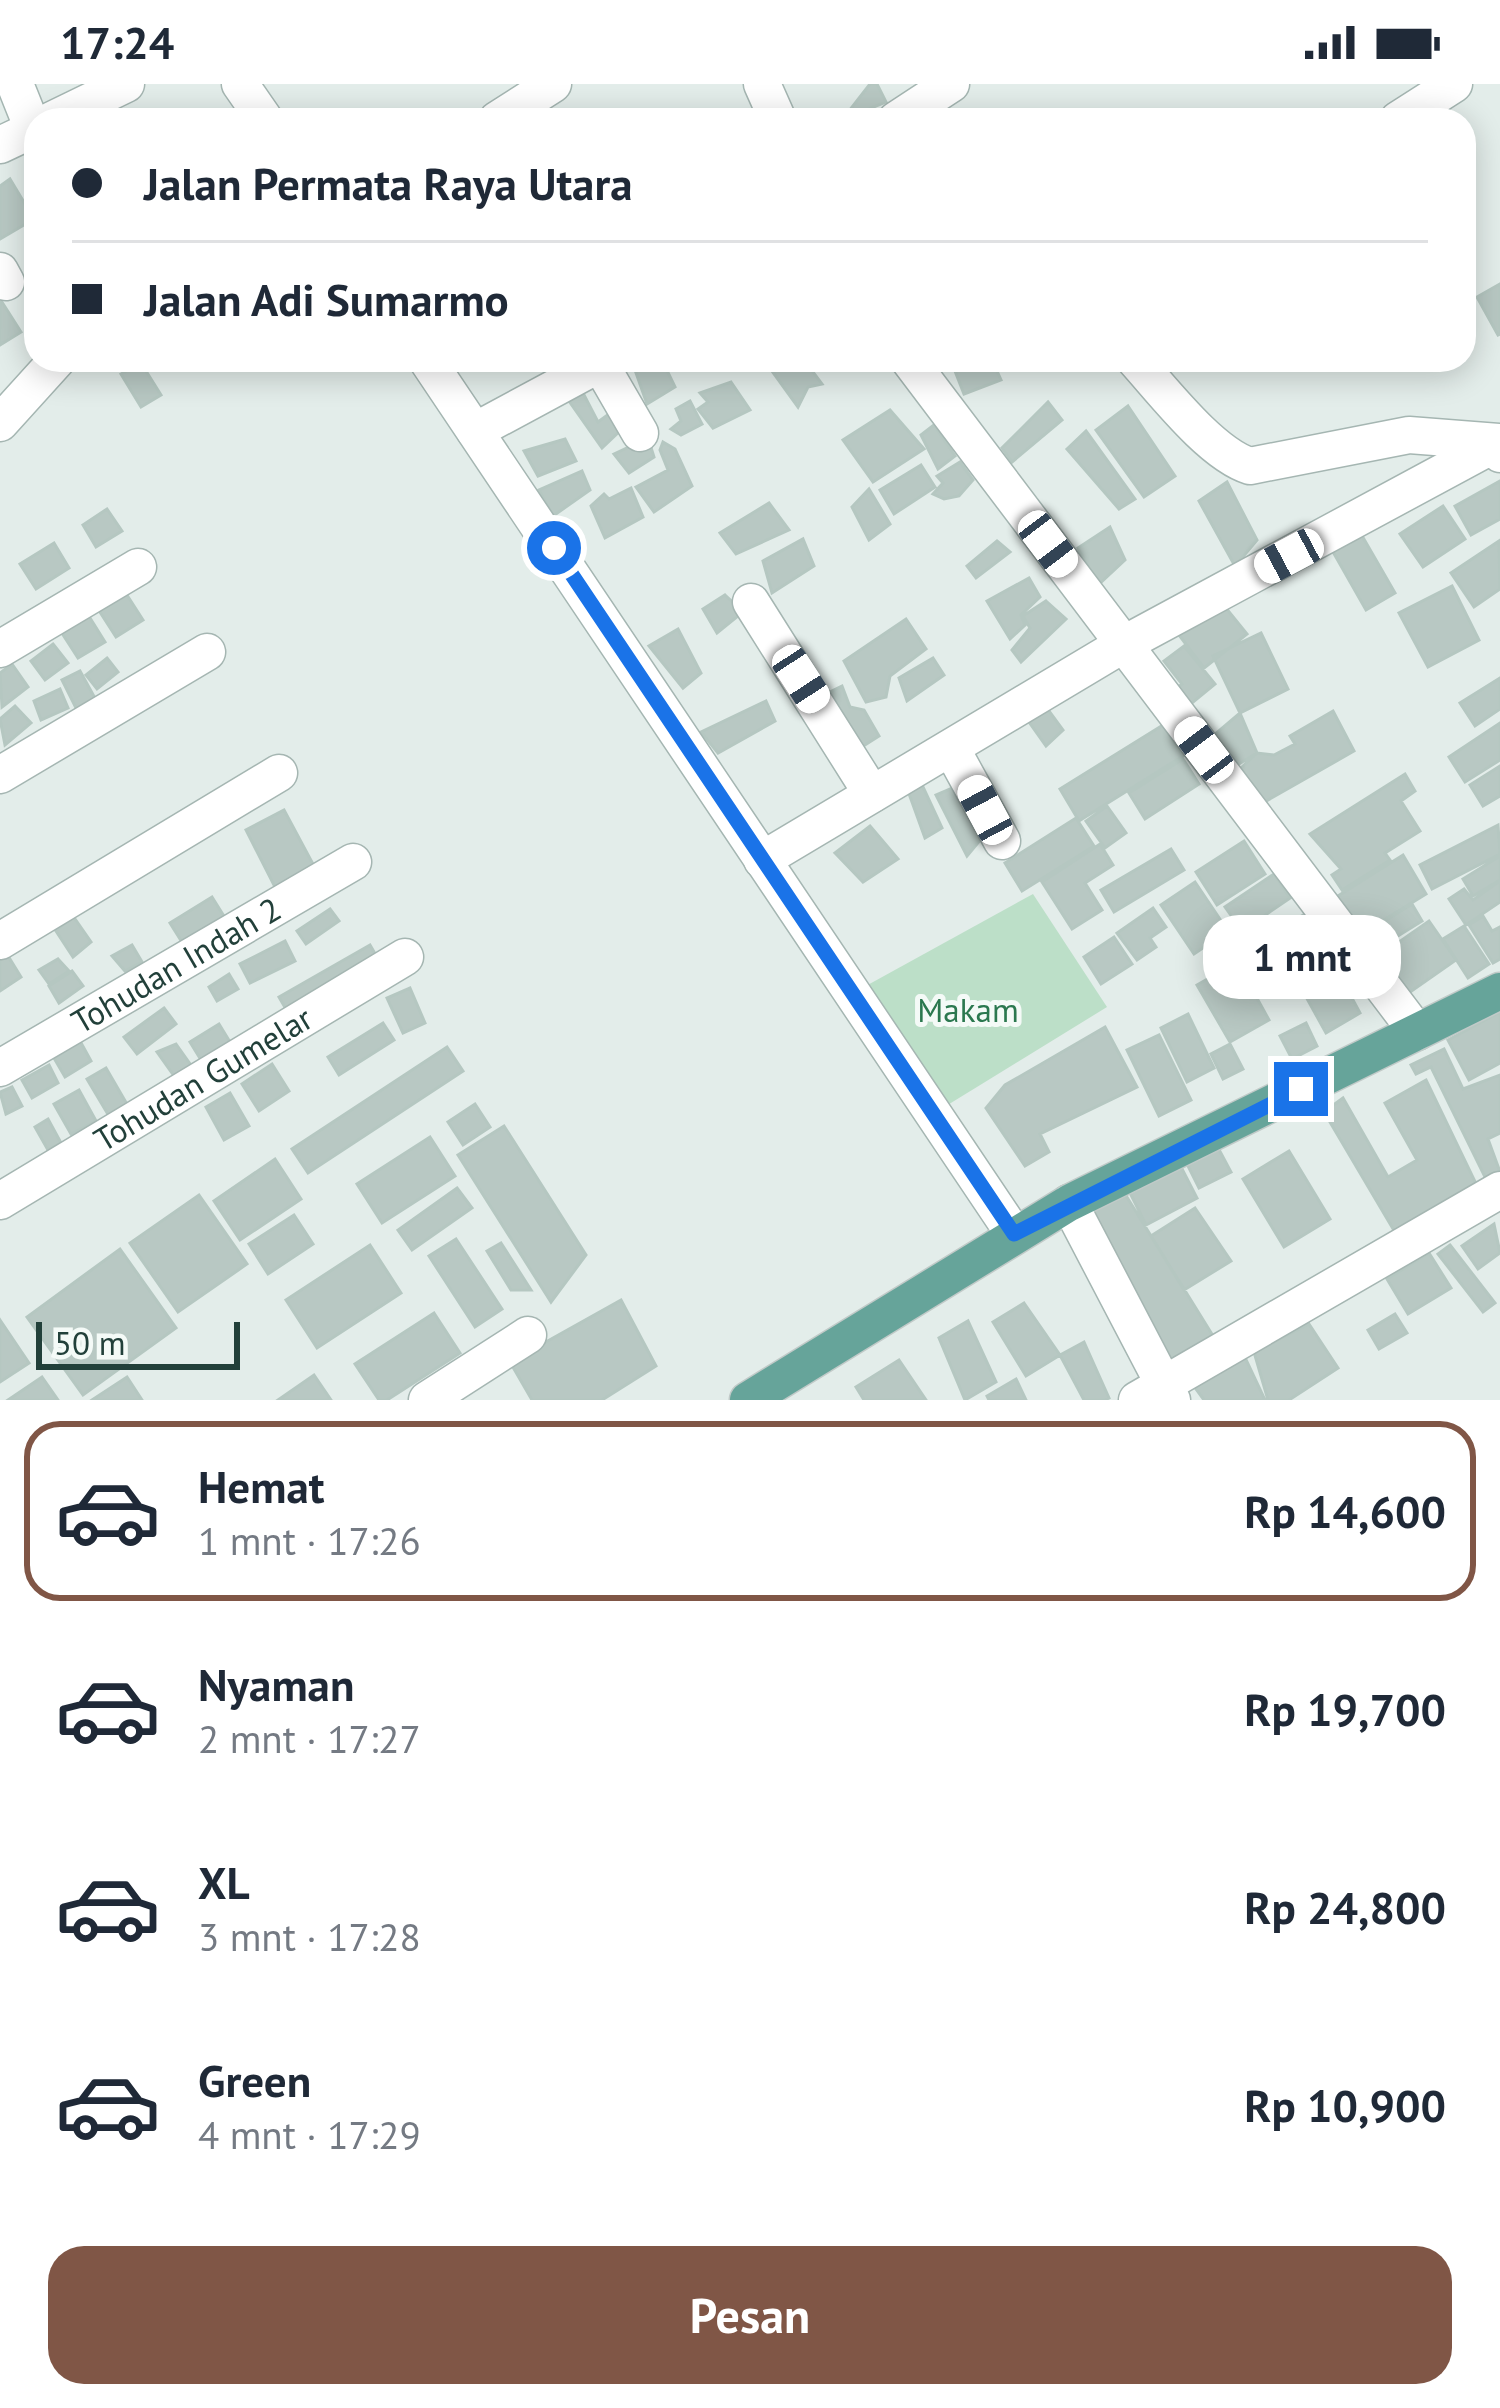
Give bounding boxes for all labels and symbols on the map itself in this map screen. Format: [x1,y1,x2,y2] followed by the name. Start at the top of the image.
[1012,504,1084,584] car
[527,521,581,575] route start
[1249,523,1329,589] car
[766,639,836,719] car
[1168,710,1240,790] car
[952,770,1018,850] car
[63,887,288,1043] street label: Tohudan Indah 2
[1202,915,1400,999] callout: 1 mnt
[917,988,1019,1031] park label: Makam
[86,996,320,1161] street label: Tohudan Gumelar
[1274,1062,1328,1116] route end
[36,1316,240,1369] scale bar

